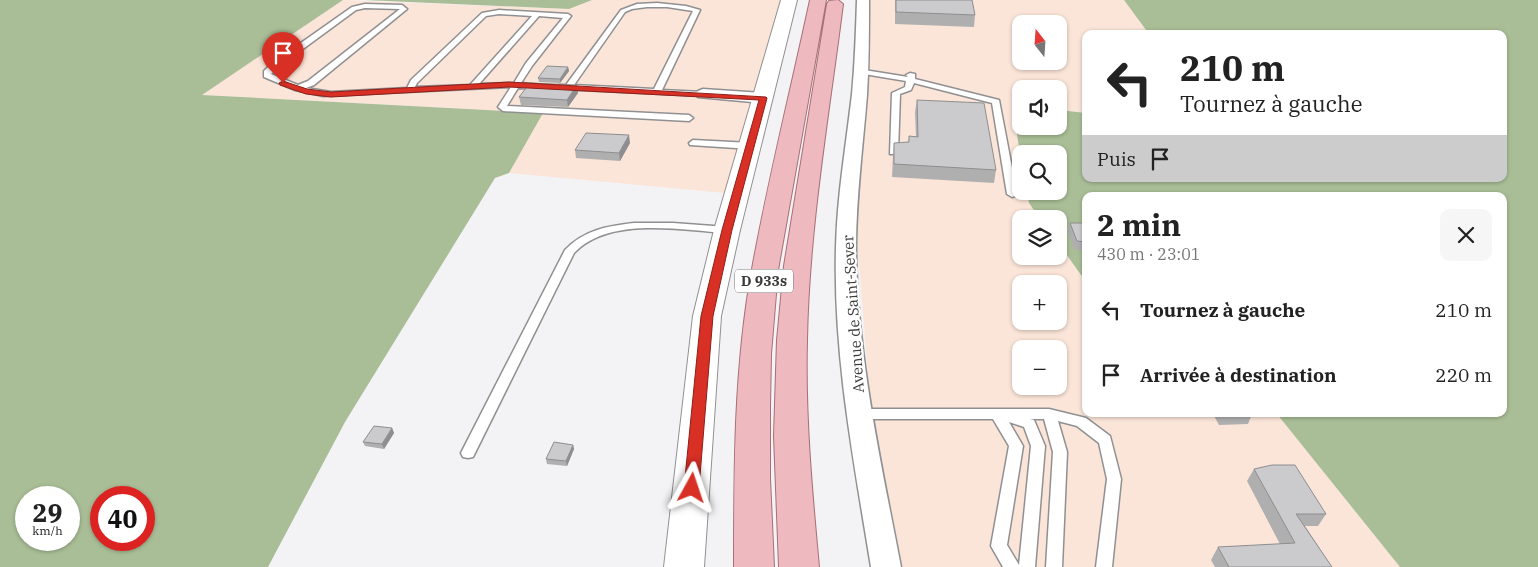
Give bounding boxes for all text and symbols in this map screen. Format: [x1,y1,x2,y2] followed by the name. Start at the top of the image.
[1012,15,1068,70] north arrow
[1012,15,1067,395] map controls
[262,32,304,83] pin
[269,39,297,67] icon: arrive
[1180,45,1285,91] text: 210 m
[1097,50,1162,115] icon: left
[1012,80,1067,135] button: sound
[1180,89,1363,118] text: Tournez à gauche
[1012,145,1067,200] button: search
[1146,145,1174,173] icon: arrive
[1097,147,1136,171] text: Puis
[1097,205,1181,244] text: 2 min
[1440,209,1492,261] button: close
[1012,210,1067,265] button: layers
[838,234,868,394] street label: Avenue de Saint-Sever
[1097,244,1200,264] text: 430 m · 23:01
[735,270,793,292] road number: D 933s
[1012,275,1067,330] button: +
[1097,296,1125,324] icon: left
[1140,298,1305,322] text: Tournez à gauche
[1435,298,1492,322] text: 210 m
[1012,340,1067,395] button: −
[1097,361,1125,389] icon: arrive
[1140,363,1337,387] text: Arrivée à destination
[1435,363,1492,387] text: 220 m
[665,461,717,513] position arrow
[90,486,155,551] speed limit sign: 40
[32,496,63,529] text: 29
[32,523,63,538] text: km/h

